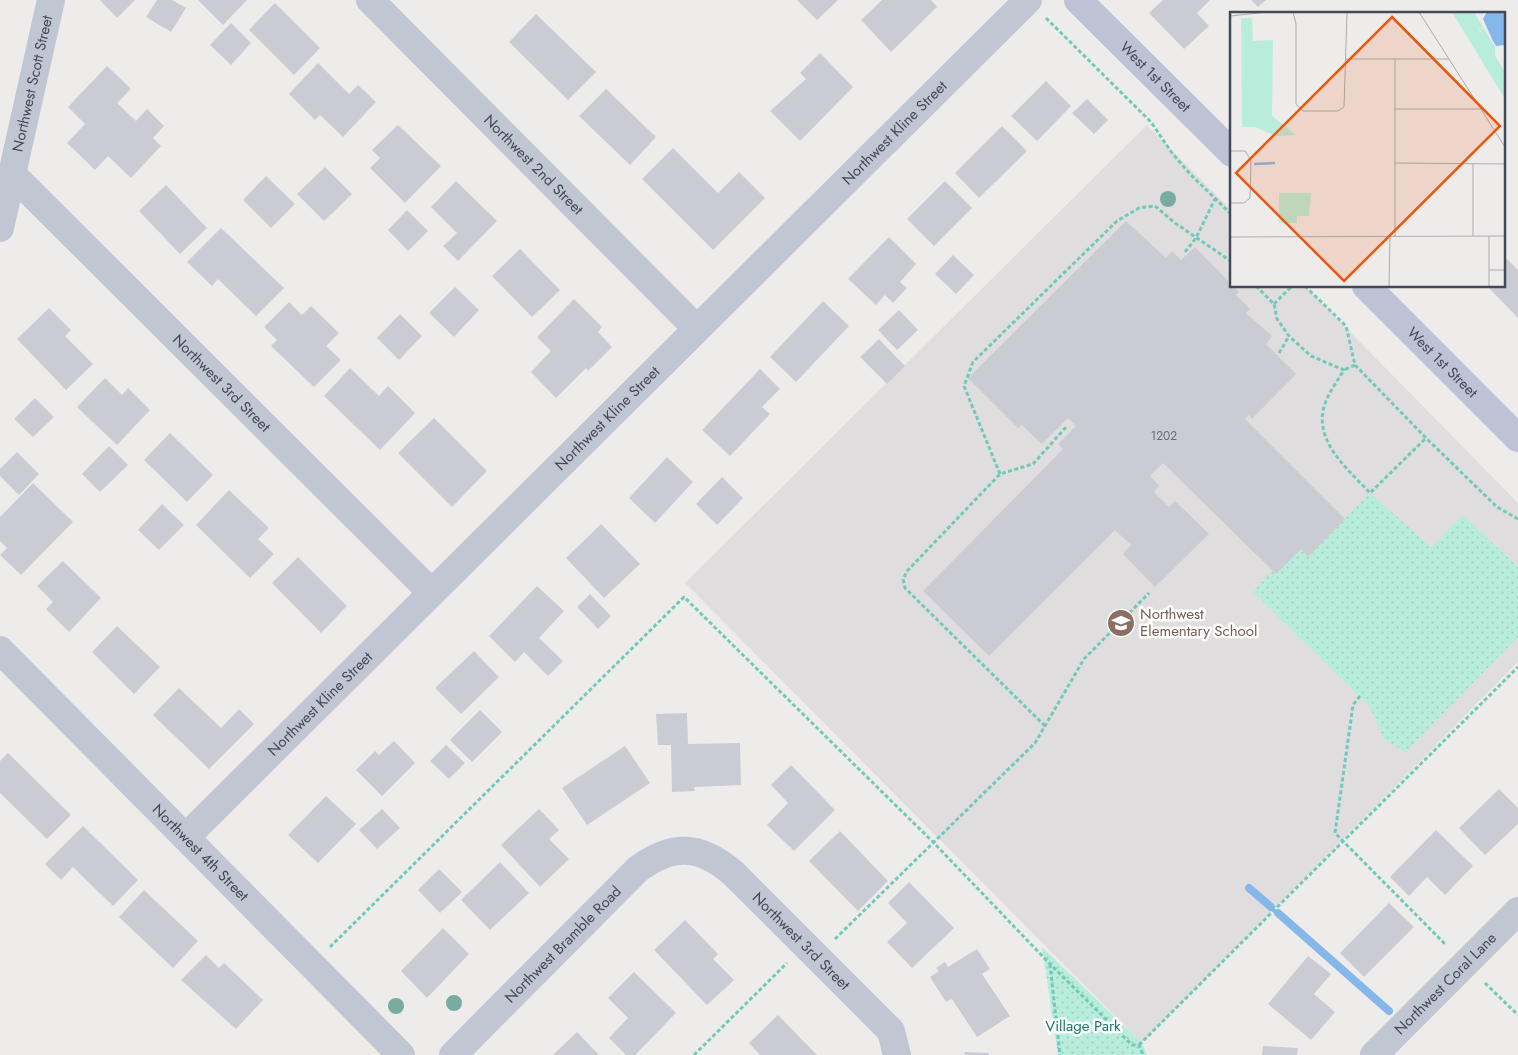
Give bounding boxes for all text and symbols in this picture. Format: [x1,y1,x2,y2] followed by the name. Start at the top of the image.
[1230,12,1506,288] inset map
[6,13,58,154] street label: Northwest Scott Street
[1115,36,1196,117] street label: West 1st Street
[837,75,952,190] street label: Northwest Kline Street
[479,109,589,220] street label: Northwest 2nd Street
[1402,322,1483,403] street label: West 1st Street
[168,329,276,437] street label: Northwest 3rd Street
[550,361,665,475] street label: Northwest Kline Street
[1151,427,1177,445] house number: 1202
[1140,603,1257,642] place label: Northwest Elementary School
[1106,608,1136,638] school or university icon: Northwest Elementary School
[263,646,378,761] street label: Northwest Kline Street
[147,799,254,906] street label: Northwest 4th Street
[500,881,626,1008] street label: Northwest Bramble Road
[747,887,855,995] street label: Northwest 3rd Street
[1389,927,1502,1040] street label: Northwest Coral Lane
[1045,1015,1121,1037] park label: Village Park

